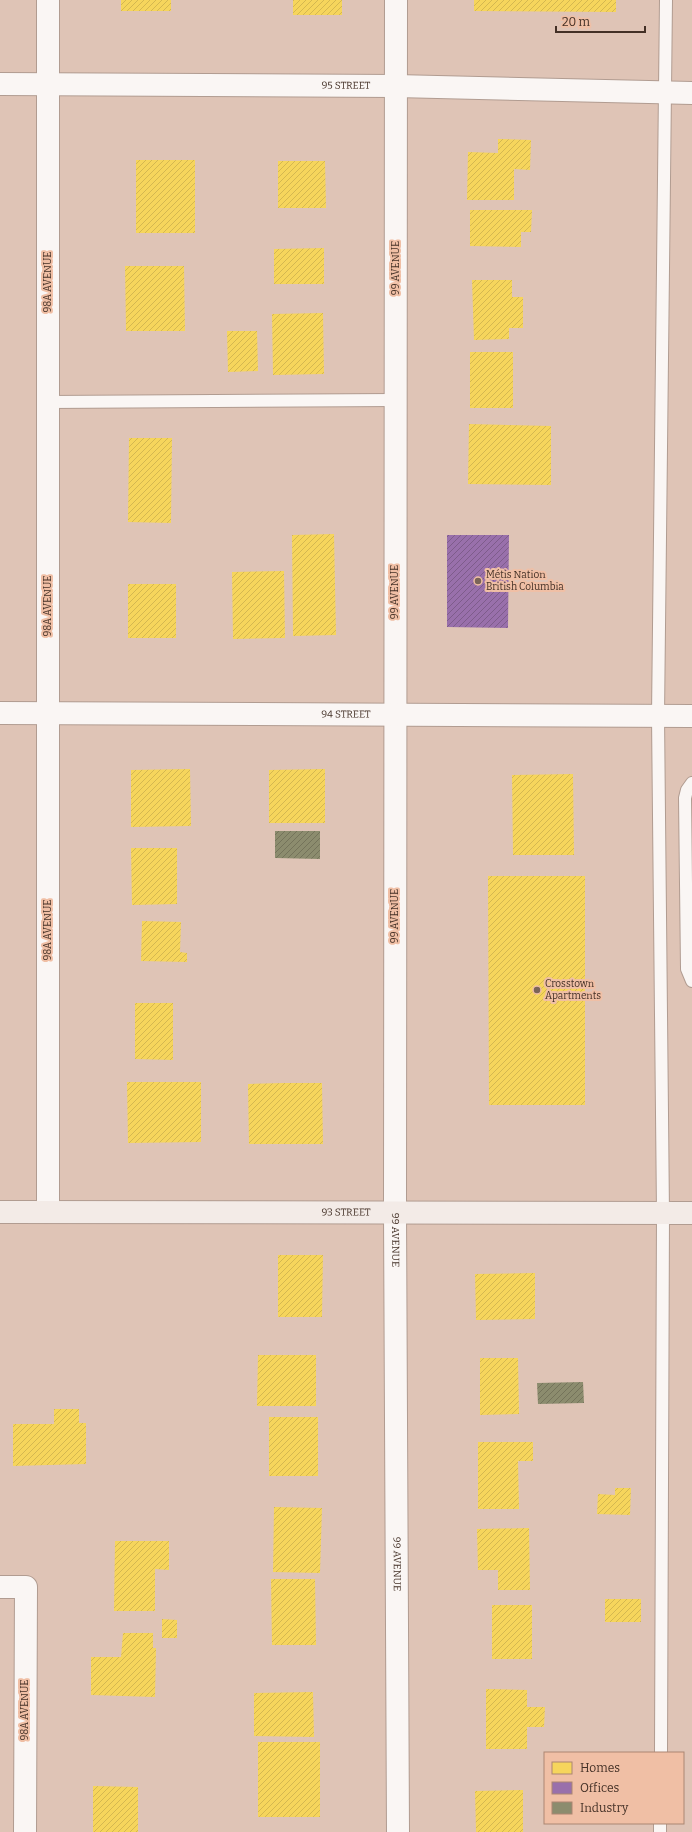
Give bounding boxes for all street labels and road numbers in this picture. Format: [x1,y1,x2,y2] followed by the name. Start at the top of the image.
[321,80,371,92] street label: 95 STREET
[390,241,402,295] street label: 99 AVENUE
[42,251,54,313] street label: 98A AVENUE
[389,565,401,619] street label: 99 AVENUE
[42,575,54,637] street label: 98A AVENUE
[321,708,371,721] street label: 94 STREET
[389,889,401,943] street label: 99 AVENUE
[42,899,54,961] street label: 98A AVENUE
[321,1206,371,1219] street label: 93 STREET
[389,1213,401,1267] street label: 99 AVENUE
[391,1537,403,1591] street label: 99 AVENUE
[19,1679,31,1741] street label: 98A AVENUE

